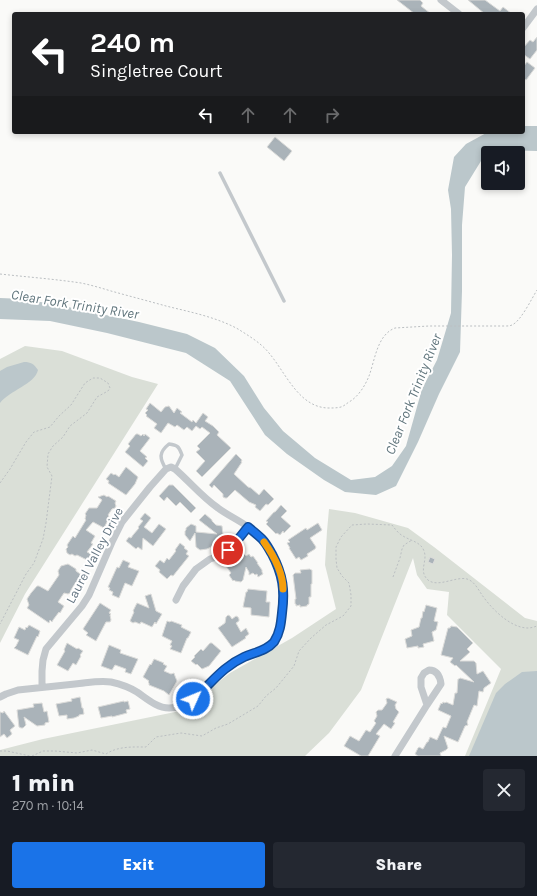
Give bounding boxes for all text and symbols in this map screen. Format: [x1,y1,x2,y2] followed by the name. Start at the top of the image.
[90,26,175,59] text: 240 m
[24,28,76,80] icon: left
[90,60,223,82] text: Singletree Court
[195,104,217,126] icon: left
[237,104,259,126] icon: ahead
[279,104,301,126] icon: ahead
[321,104,343,126] icon: right
[481,146,525,190] map controls
[481,146,525,190] button: sound
[10,286,141,323] water label: Clear Fork Trinity River
[381,330,446,457] water label: Clear Fork Trinity River
[63,504,126,606] street label: Laurel Valley Drive
[211,533,245,567] pin
[217,539,239,561] icon: arrive
[172,678,214,720] position arrow
[12,769,75,797] text: 1 min
[483,769,525,811] button: close
[12,798,84,813] text: 270 m · 10:14
[12,842,265,888] button: Exit
[273,842,525,888] button: Share

